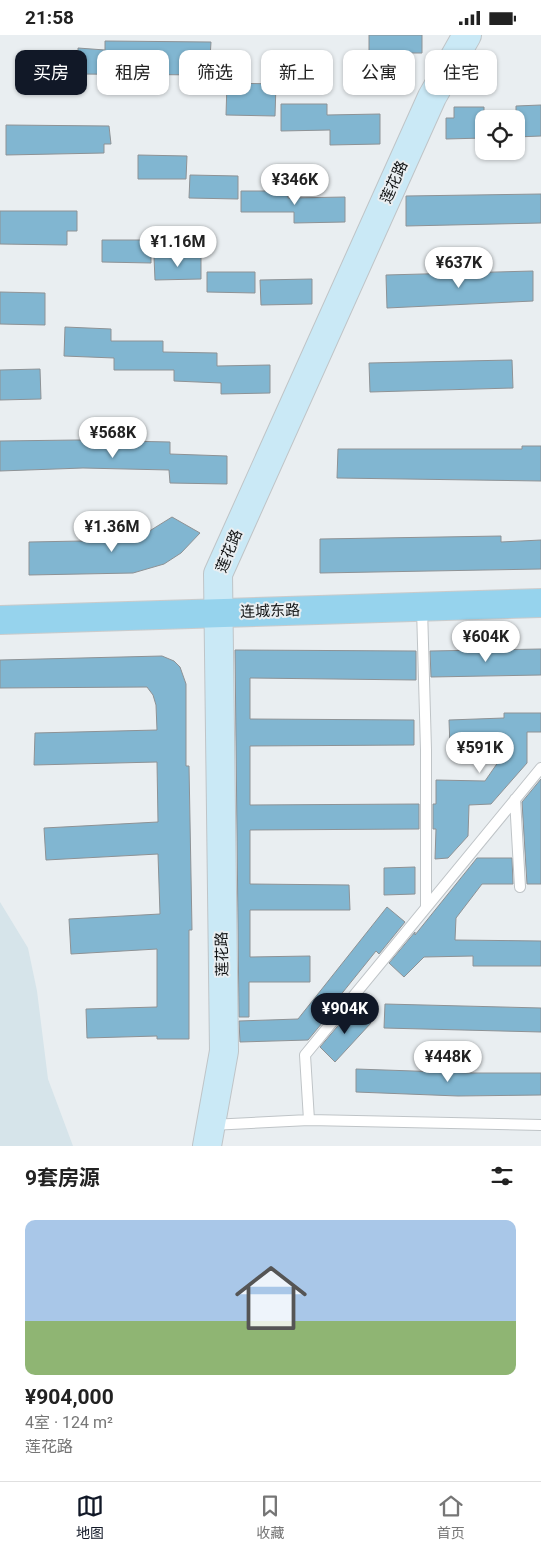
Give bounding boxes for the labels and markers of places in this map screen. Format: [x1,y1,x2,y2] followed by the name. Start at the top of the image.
[260,163,330,206] pin: ¥346K
[137,225,219,268] pin: ¥1.16M
[424,247,494,289] pin: ¥637K
[78,417,148,459] pin: ¥568K
[71,511,153,553] pin: ¥1.36M
[451,621,521,663] pin: ¥604K
[445,731,515,774] pin: ¥591K
[310,993,380,1035] pin: ¥904K
[413,1041,483,1083] pin: ¥448K

